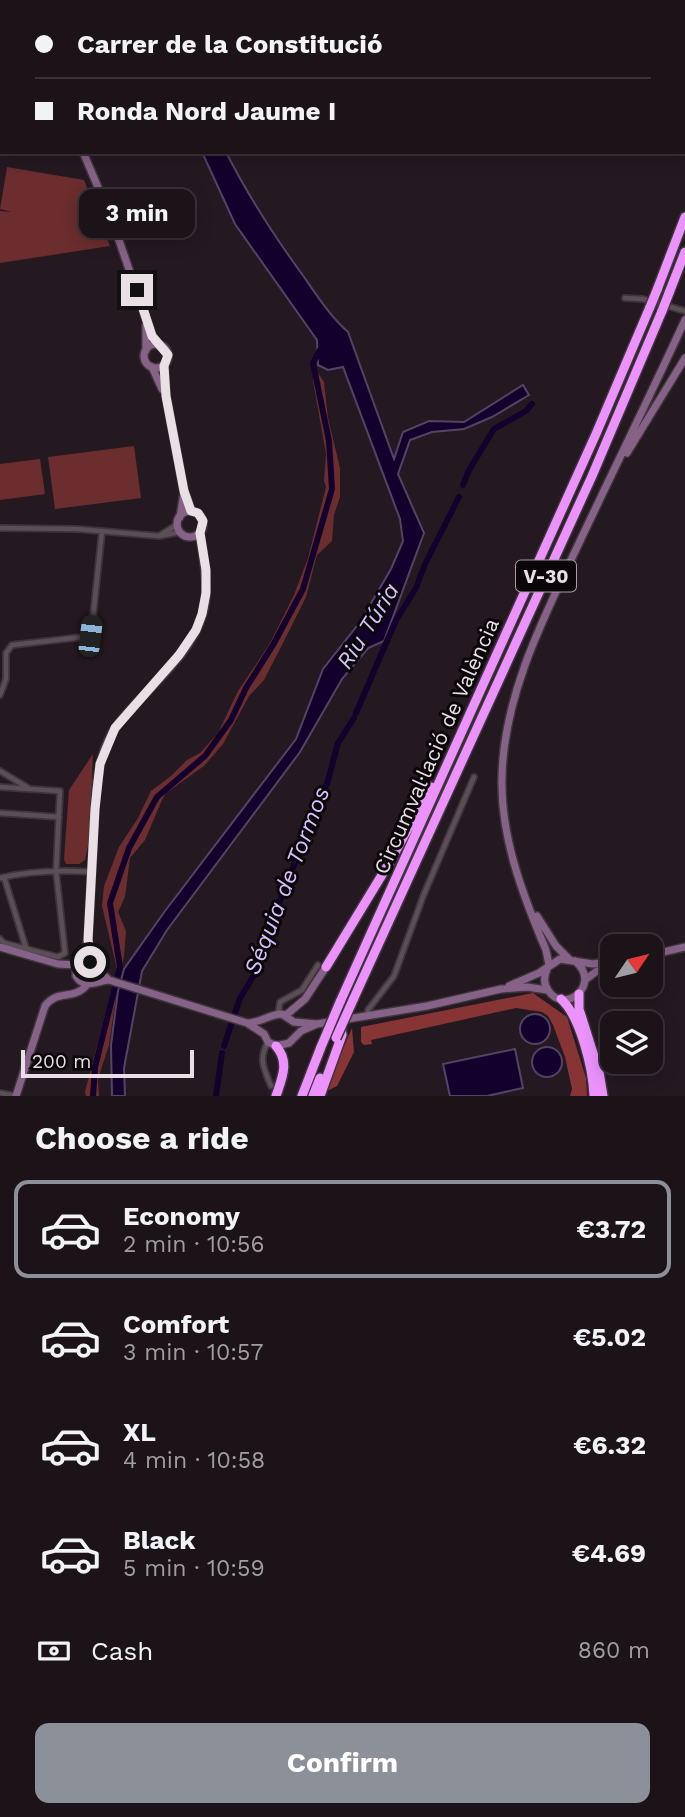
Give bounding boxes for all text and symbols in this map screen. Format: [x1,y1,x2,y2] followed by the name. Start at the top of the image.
[77,29,383,59] text: Carrer de la Constitució
[77,96,336,126] text: Ronda Nord Jaume I
[79,188,195,238] callout: 3 min
[106,200,168,227] text: 3 min
[121,274,153,306] route end
[516,561,576,592] road number: V-30
[331,578,405,674] water label: Riu Túria
[78,614,103,658] car
[368,614,504,878] street label: Circumval·lació de València
[239,783,335,979] water label: Séquia de Tormos
[600,934,663,998] north arrow
[600,934,663,1074] map controls
[74,946,106,978] route start
[600,1011,663,1074] button: layers
[21,1047,194,1079] scale bar
[32,1050,91,1073] text: 200 m
[35,1119,249,1157] text: Choose a ride
[39,1198,102,1261] icon: car
[123,1201,240,1231] text: Economy
[576,1214,646,1244] text: €3.72
[123,1231,264,1258] text: 2 min · 10:56
[39,1306,102,1369] icon: car
[123,1309,229,1339] text: Comfort
[573,1322,646,1352] text: €5.02
[123,1339,263,1366] text: 3 min · 10:57
[39,1414,102,1477] icon: car
[123,1417,156,1447] text: XL
[573,1430,646,1460] text: €6.32
[123,1447,265,1474] text: 4 min · 10:58
[39,1522,102,1585] icon: car
[123,1525,195,1555] text: Black
[572,1538,646,1568] text: €4.69
[123,1555,265,1582] text: 5 min · 10:59
[35,1632,73,1670] icon: cash
[91,1636,153,1666] text: Cash
[578,1637,650,1664] text: 860 m
[35,1723,650,1803] button: Confirm

